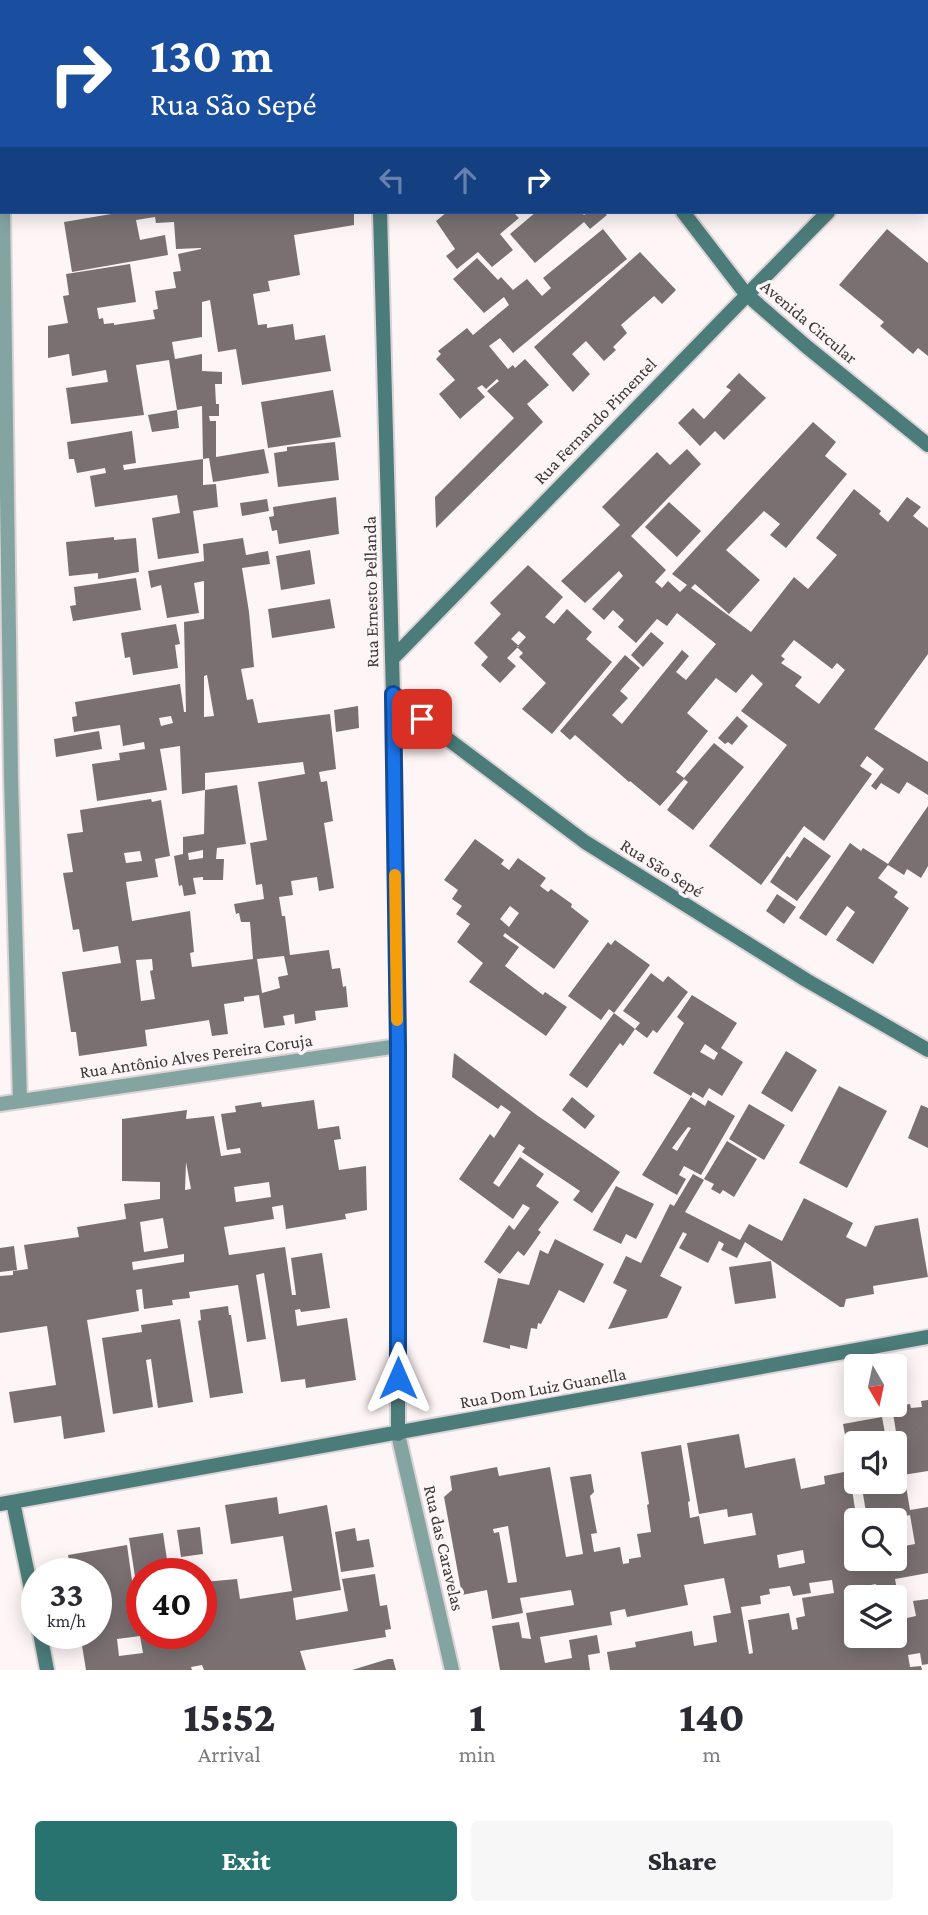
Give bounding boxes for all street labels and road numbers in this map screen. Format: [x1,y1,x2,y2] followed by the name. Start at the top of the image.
[757,276,862,368] street label: Avenida Circular
[530,354,661,488] street label: Rua Fernando Pimentel
[360,516,382,668] street label: Rua Ernesto Pellanda
[617,835,707,901] street label: Rua São Sepé
[78,1030,314,1083] street label: Rua Antônio Alves Pereira Coruja
[458,1364,628,1412] street label: Rua Dom Luiz Guanella
[420,1483,468,1613] street label: Rua das Caravelas

